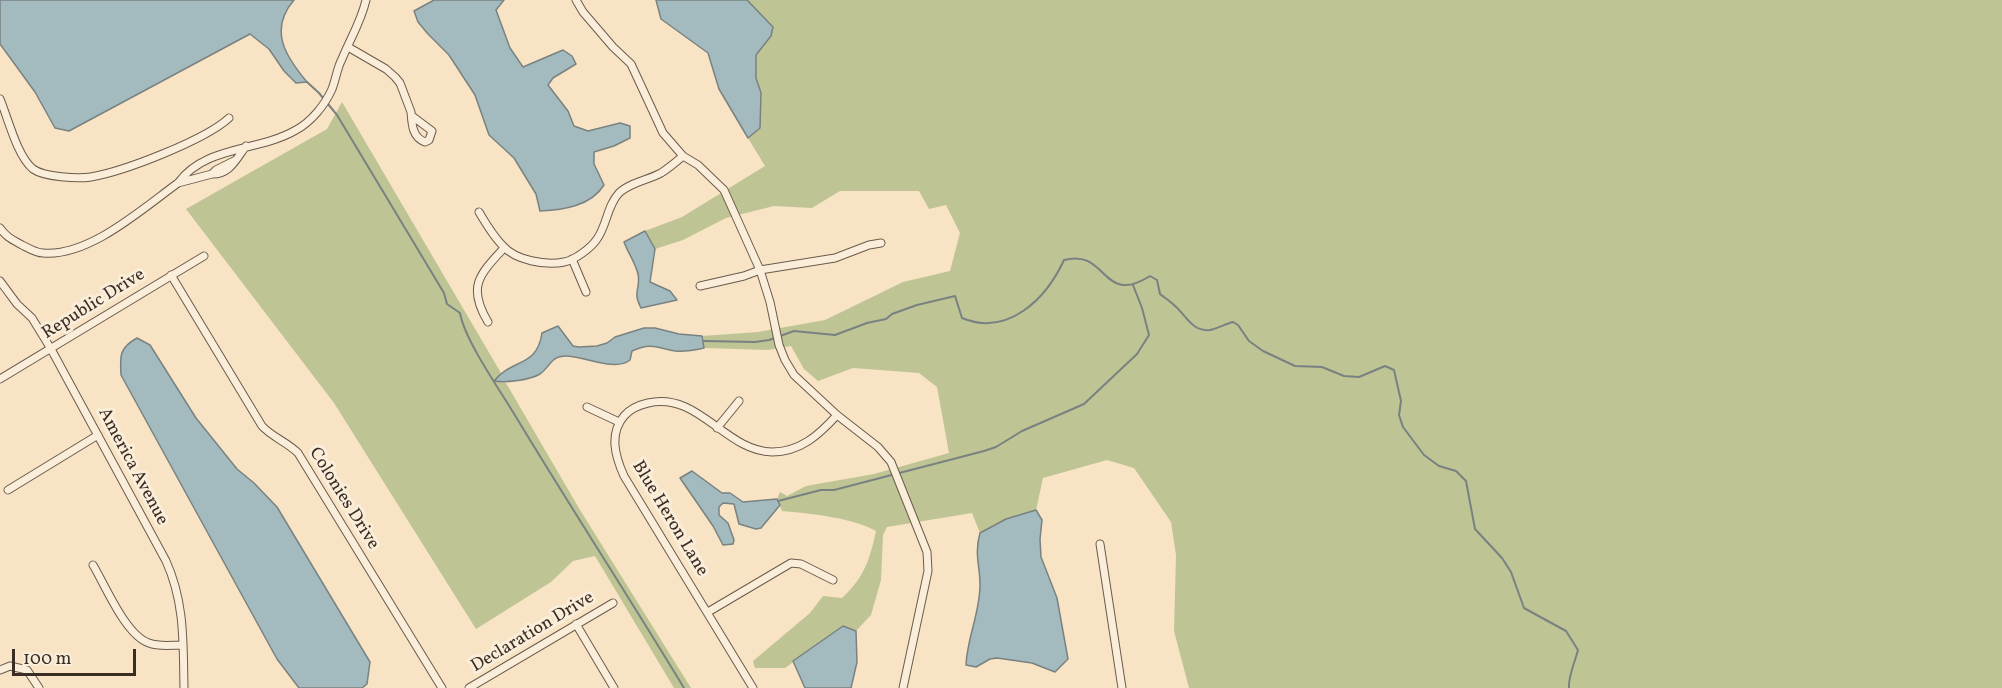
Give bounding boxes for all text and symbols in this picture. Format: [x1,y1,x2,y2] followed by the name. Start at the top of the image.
[39,265,149,345] street label: Republic Drive
[92,405,172,529] street label: America Avenue
[303,444,383,554] street label: Colonies Drive
[626,457,712,581] street label: Blue Heron Lane
[468,588,598,678] street label: Declaration Drive
[15,637,140,675] scale bar
[23,647,72,672] text: 100 m

